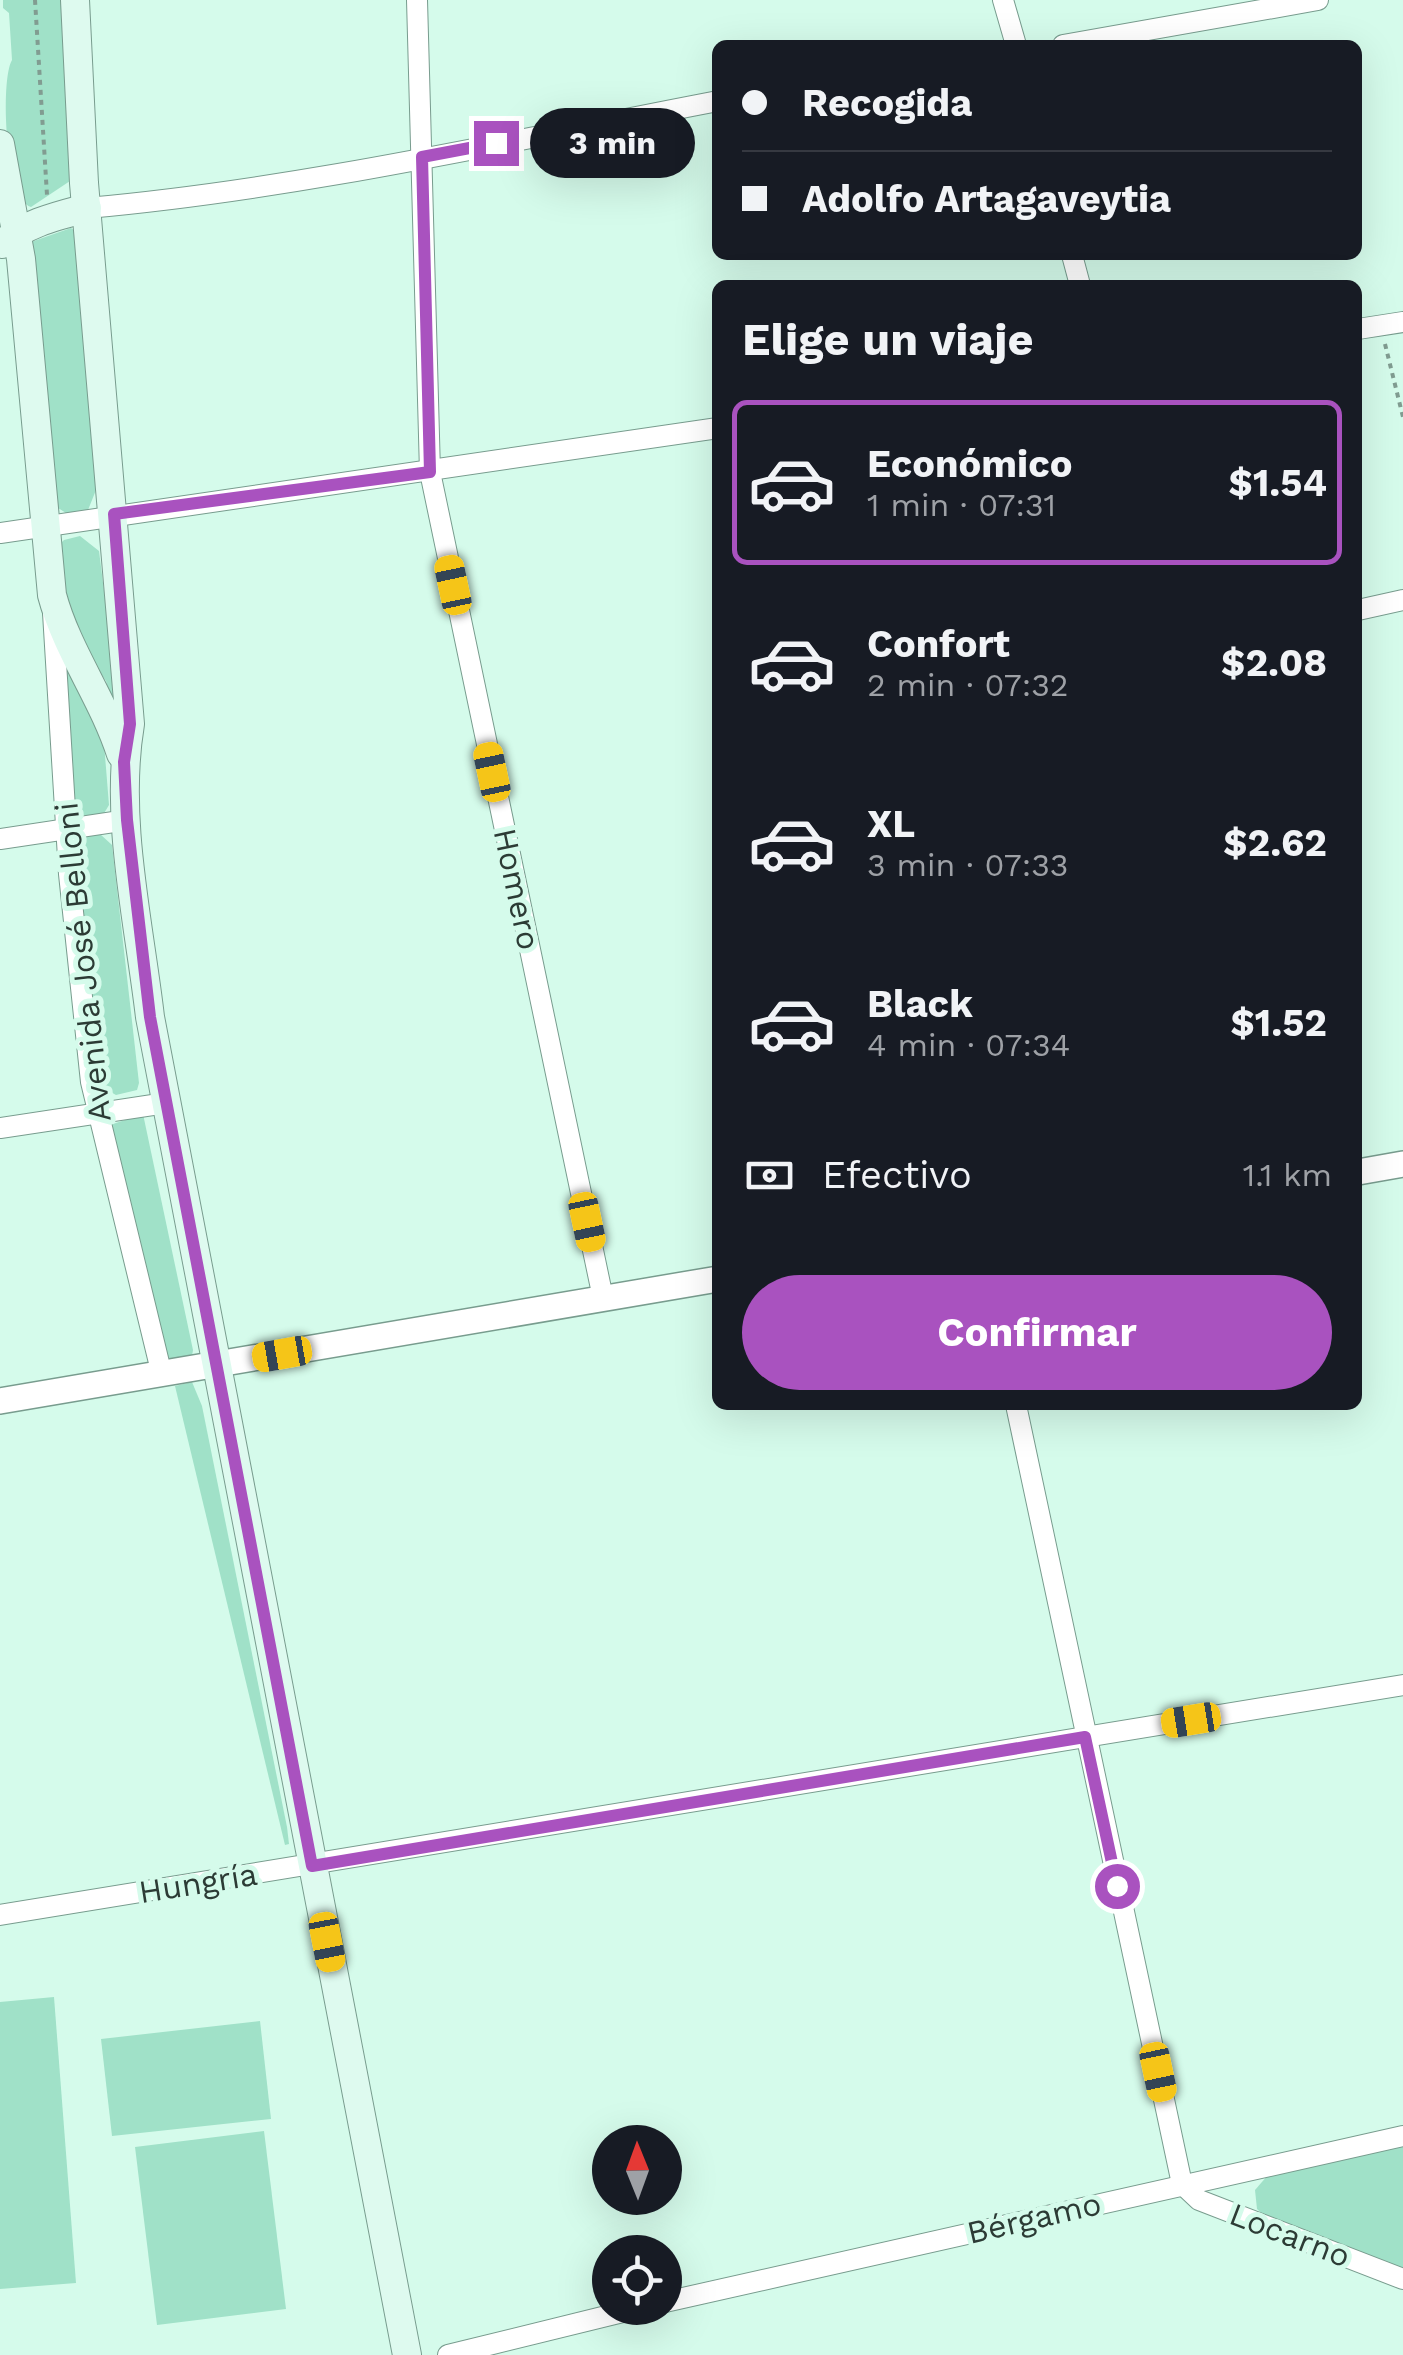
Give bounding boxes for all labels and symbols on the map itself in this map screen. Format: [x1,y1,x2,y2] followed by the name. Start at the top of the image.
[531,108,696,178] callout: 3 min
[474,121,519,166] route end
[432,553,474,617] car
[471,740,513,804] car
[47,800,119,1124] street label: Avenida José Belloni
[486,825,548,953] street label: Homero
[566,1190,608,1254] car
[250,1334,314,1374] car
[1159,1700,1223,1740] car
[136,1855,260,1911] street label: Hungría
[1095,1864,1140,1909] route start
[307,1910,347,1974] car
[1137,2040,1179,2104] car
[592,2125,682,2215] north arrow
[963,2184,1105,2252] street label: Bérgamo
[1224,2195,1356,2275] street label: Locarno

